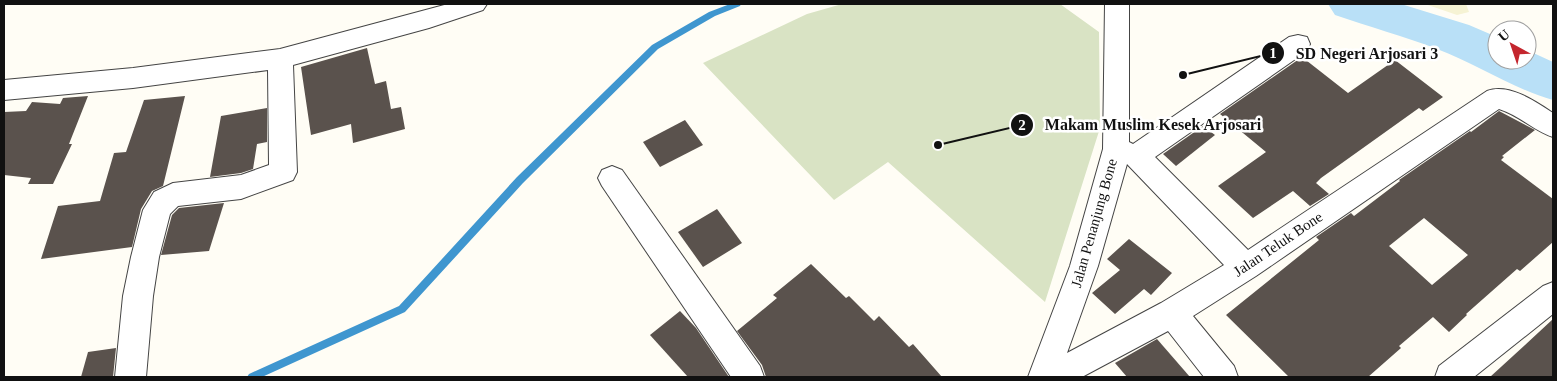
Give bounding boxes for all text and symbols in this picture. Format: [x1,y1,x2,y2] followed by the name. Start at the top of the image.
[1487,20,1537,70] north arrow
[1495,26,1513,44] text: U
[1260,37,1449,68] callout: SD Negeri Arjosari 3
[1269,45,1277,61] text: 1
[1296,45,1438,63] text: SD Negeri Arjosari 3
[1009,109,1272,140] callout: Makam Muslim Kesek Arjosari
[1045,116,1262,134] text: Makam Muslim Kesek Arjosari
[1018,117,1026,133] text: 2
[1068,156,1120,289] street label: Jalan Penanjung Bone
[1231,208,1326,280] street label: Jalan Teluk Bone

